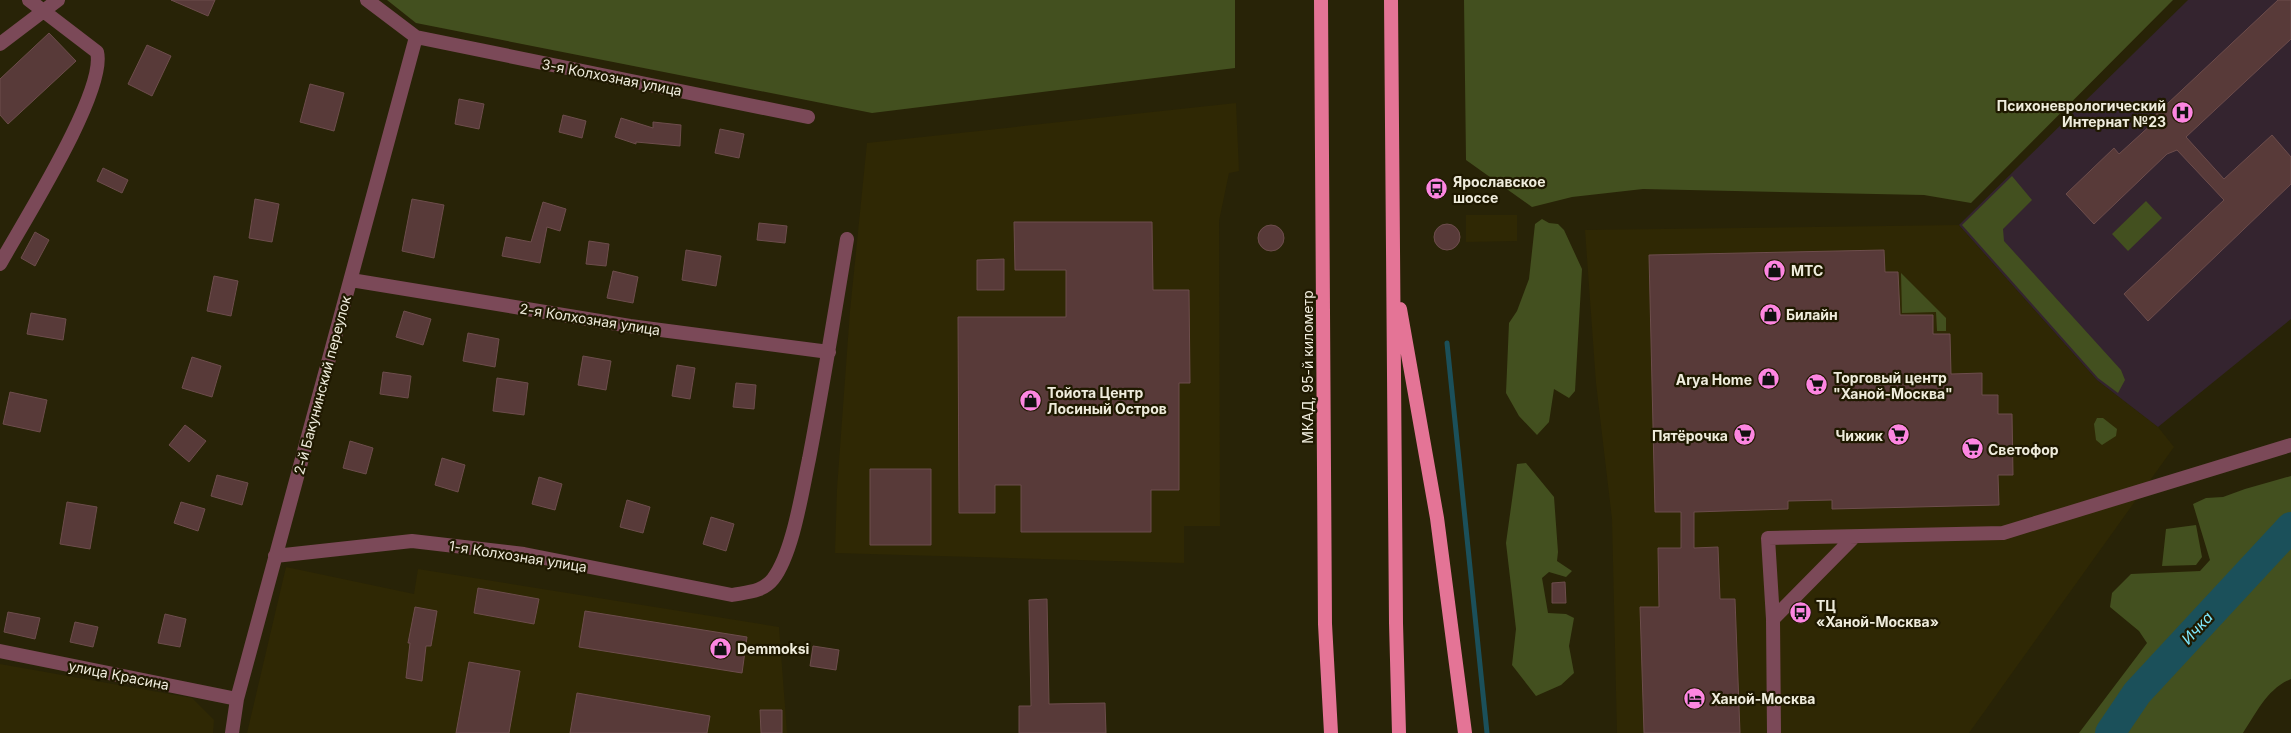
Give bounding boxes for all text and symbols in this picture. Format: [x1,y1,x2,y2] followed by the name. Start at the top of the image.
[541,55,683,99] street label: 3-я Колхозная улица
[1997,97,2166,130] place label: Психоневрологический Интернат №23
[2170,101,2194,125] hospital icon: Психоневрологический Интернат №23
[1453,173,1546,206] place label: Ярославское шоссе
[1425,177,1449,201] bus stop icon: Ярославское шоссе
[1763,258,1787,282] shop icon: МТС
[1791,262,1823,279] place label: МТС
[1299,290,1316,444] street label: МКАД, 95-й километр
[290,293,354,476] street label: 2-й Бакунинский переулок
[518,299,662,339] street label: 2-я Колхозная улица
[1758,302,1782,326] shop icon: Билайн
[1786,306,1838,323] place label: Билайн
[1756,367,1780,391] shop icon: Arya Home
[1833,369,1953,402] place label: Торговый центр "Ханой-Москва"
[1676,371,1752,388] place label: Arya Home
[1805,373,1829,397] supermarket icon: Торговый центр "Ханой-Москва"
[1047,384,1167,417] place label: Тойота Центр Лосиный Остров
[1019,388,1043,412] shop icon: Тойота Центр Лосиный Остров
[1732,423,1756,447] supermarket icon: Пятёрочка
[1887,423,1911,447] supermarket icon: Чижик
[1652,427,1728,444] place label: Пятёрочка
[1835,427,1884,444] place label: Чижик
[1960,437,1984,461] supermarket icon: Светофор
[1988,441,2059,458] place label: Светофор
[448,537,588,575] street label: 1-я Колхозная улица
[1816,597,1939,630] place label: ТЦ «Ханой-Москва»
[1788,601,1812,625] bus stop icon: ТЦ «Ханой-Москва»
[2177,608,2217,648] water label: Ичка
[709,636,733,660] shop icon: Demmoksi
[737,640,810,657] place label: Demmoksi
[67,657,171,693] street label: улица Красина
[1683,686,1707,710] hotel icon: Ханой-Москва
[1711,690,1815,707] place label: Ханой-Москва

